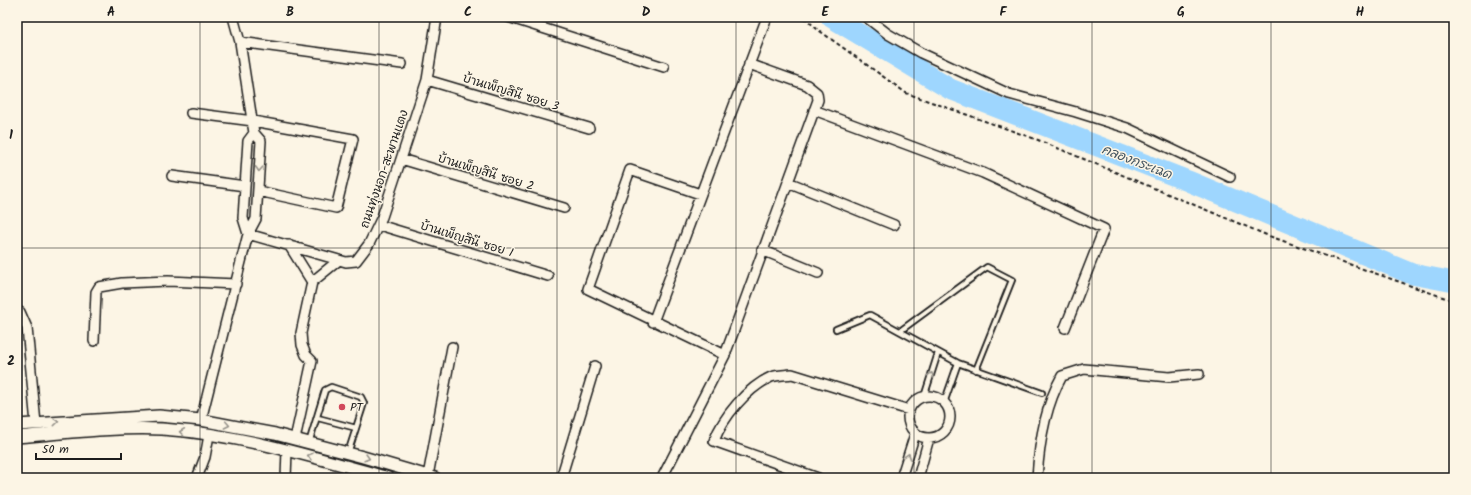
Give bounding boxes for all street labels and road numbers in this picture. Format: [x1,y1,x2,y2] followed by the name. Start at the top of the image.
[460,69,561,116] street label: บ้านเพ็ญสินี ซอย 3
[355,107,414,231] street label: ถนนทุ่งนอก-สะพานแตง
[435,149,536,196] street label: บ้านเพ็ญสินี ซอย 2
[418,216,516,263] street label: บ้านเพ็ญสินี ซอย 1

